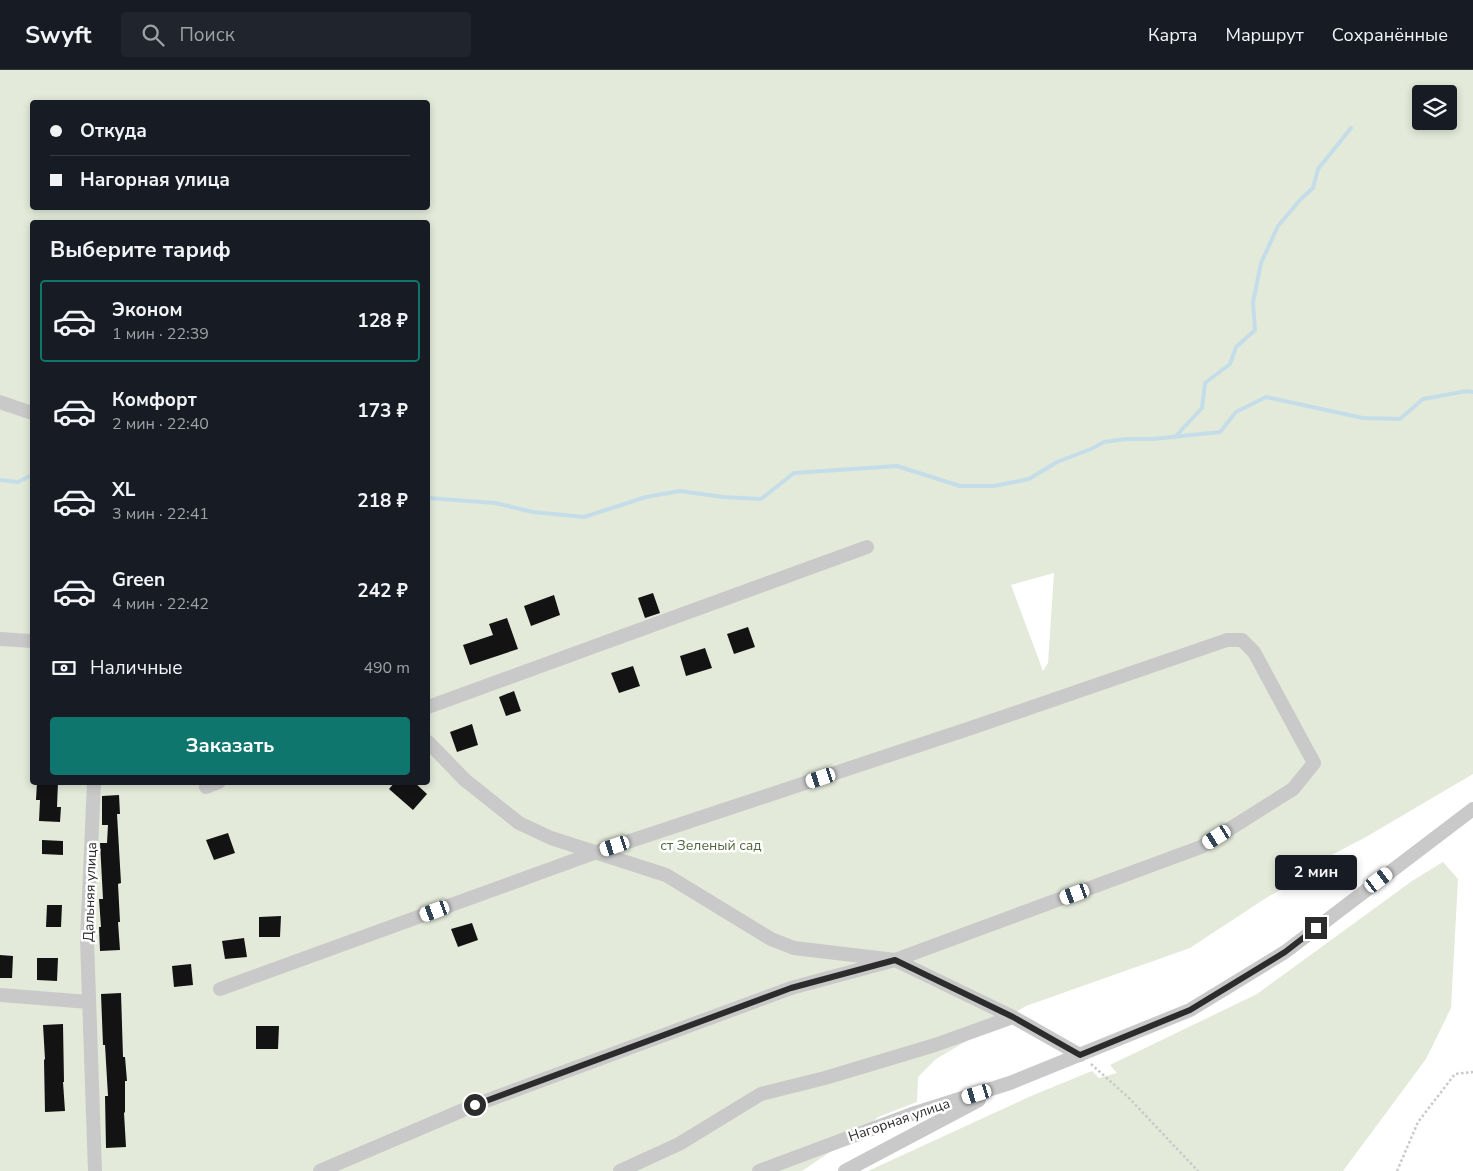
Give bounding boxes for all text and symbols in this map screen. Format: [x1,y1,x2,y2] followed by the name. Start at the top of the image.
[121,12,471,57] search box
[25,19,91,51] text: Swyft
[139,21,167,49] icon: search
[179,22,235,48] text: Поиск
[1148,23,1198,47] text: Карта
[1226,23,1304,47] text: Маршрут
[1332,23,1448,47] text: Сохранённые
[1412,85,1457,130] map controls
[1412,85,1457,130] button: layers
[80,118,147,144] text: Откуда
[80,167,230,193] text: Нагорная улица
[50,235,231,265] text: Выберите тариф
[112,297,183,323] text: Эконом
[52,299,97,344] icon: car
[357,308,408,334] text: 128 ₽
[112,323,209,345] text: 1 мин · 22:39
[112,387,197,413] text: Комфорт
[52,389,97,434] icon: car
[357,398,408,424] text: 173 ₽
[112,413,209,435] text: 2 мин · 22:40
[112,477,135,503] text: XL
[52,479,97,524] icon: car
[357,488,408,514] text: 218 ₽
[112,503,209,525] text: 3 мин · 22:41
[112,567,165,593] text: Green
[52,569,97,614] icon: car
[357,578,408,604] text: 242 ₽
[112,593,209,615] text: 4 мин · 22:42
[50,654,78,682] icon: cash
[90,655,183,681] text: Наличные
[363,657,410,679] text: 490 m
[50,717,410,775] button: Заказать
[804,766,837,790] car
[1200,823,1233,851] car
[598,834,631,858] car
[660,836,762,855] park label: ст Зеленый сад
[79,842,101,942] street label: Дальняя улица
[1275,856,1357,890] callout: 2 мин
[1294,861,1338,883] text: 2 мин
[1362,865,1395,895] car
[1058,882,1091,906] car
[418,899,451,923] car
[1305,917,1327,939] route end
[960,1082,993,1106] car
[464,1094,486,1116] route start
[846,1094,952,1146] street label: Нагорная улица

